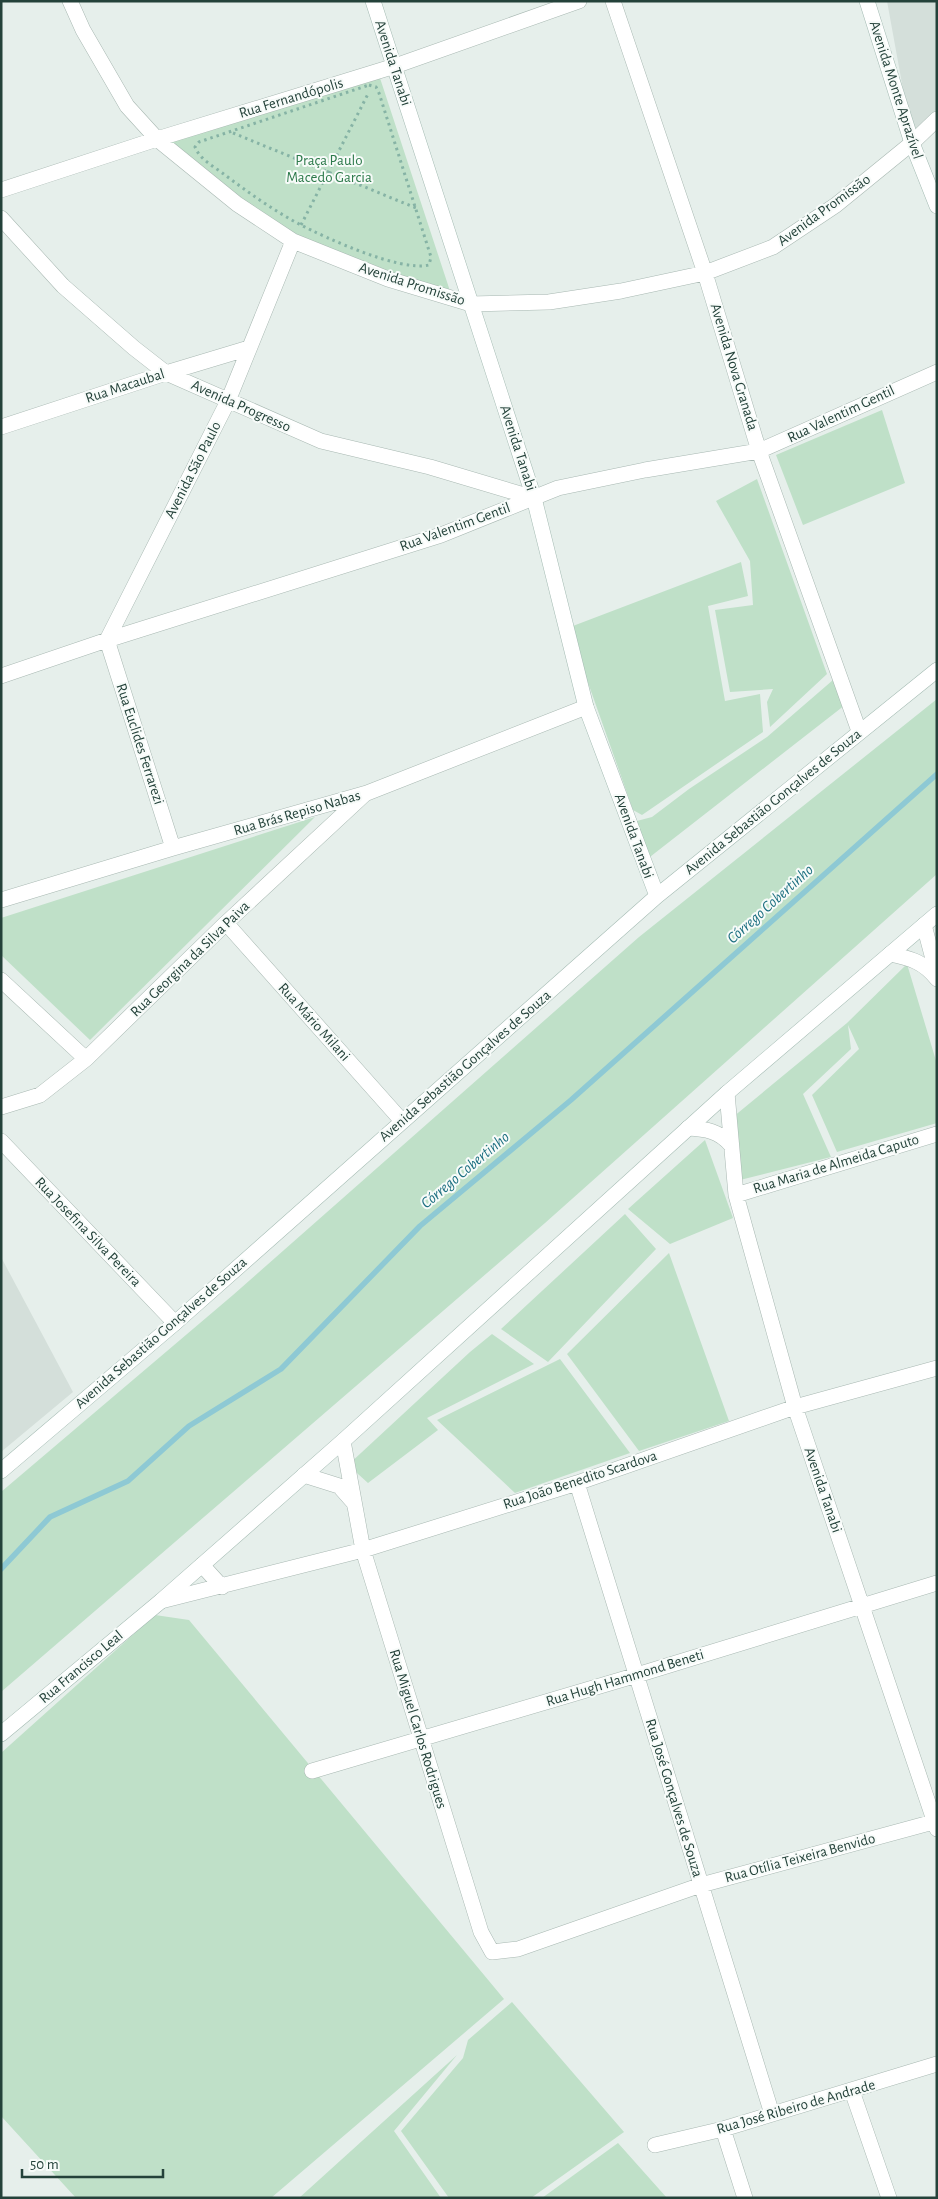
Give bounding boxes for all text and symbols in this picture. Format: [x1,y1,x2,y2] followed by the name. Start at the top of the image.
[372,18,414,108] street label: Avenida Tanabi
[867,19,925,161] street label: Avenida Monte Aprazível
[237,75,345,121] street label: Rua Fernandópolis
[286,153,372,185] park label: Praça Paulo Macedo Garcia
[775,171,873,249] street label: Avenida Promissão
[357,260,467,308] street label: Avenida Promissão
[708,302,761,432] street label: Avenida Nova Granada
[84,366,166,406] street label: Rua Macaubal
[189,377,293,435] street label: Avenida Progresso
[785,383,897,445] street label: Rua Valentim Gentil
[497,403,539,493] street label: Avenida Tanabi
[162,419,224,521] street label: Avenida São Paulo
[398,500,512,554] street label: Rua Valentim Gentil
[113,682,167,806] street label: Rua Euclides Ferrarezi
[682,726,864,878] street label: Avenida Sebastião Gonçalves de Souza
[232,788,362,838] street label: Rua Brás Repiso Nabas
[612,792,656,880] street label: Avenida Tanabi
[724,861,816,947] water label: Córrego Cobertinho
[128,898,252,1020] street label: Rua Georgina da Silva Paiva
[275,980,353,1064] street label: Rua Mário Milani
[376,987,554,1145] street label: Avenida Sebastião Gonçalves de Souza
[418,1128,512,1211] water label: Córrego Cobertinho
[751,1132,921,1196] street label: Rua Maria de Almeida Caputo
[32,1174,144,1290] street label: Rua Josefina Silva Pereira
[72,1254,250,1412] street label: Avenida Sebastião Gonçalves de Souza
[801,1445,845,1535] street label: Avenida Tanabi
[501,1448,659,1512] street label: Rua João Benedito Scardova
[36,1628,126,1706] street label: Rua Francisco Leal
[387,1647,449,1811] street label: Rua Miguel Carlos Rodrigues
[544,1647,706,1709] street label: Rua Hugh Hammond Beneti
[643,1717,705,1879] street label: Rua José Gonçalves de Souza
[723,1831,877,1885] street label: Rua Otília Teixeira Benvido
[715,2077,877,2137] street label: Rua José Ribeiro de Andrade
[22,2146,164,2178] scale bar
[30,2157,59,2172] text: 50 m

